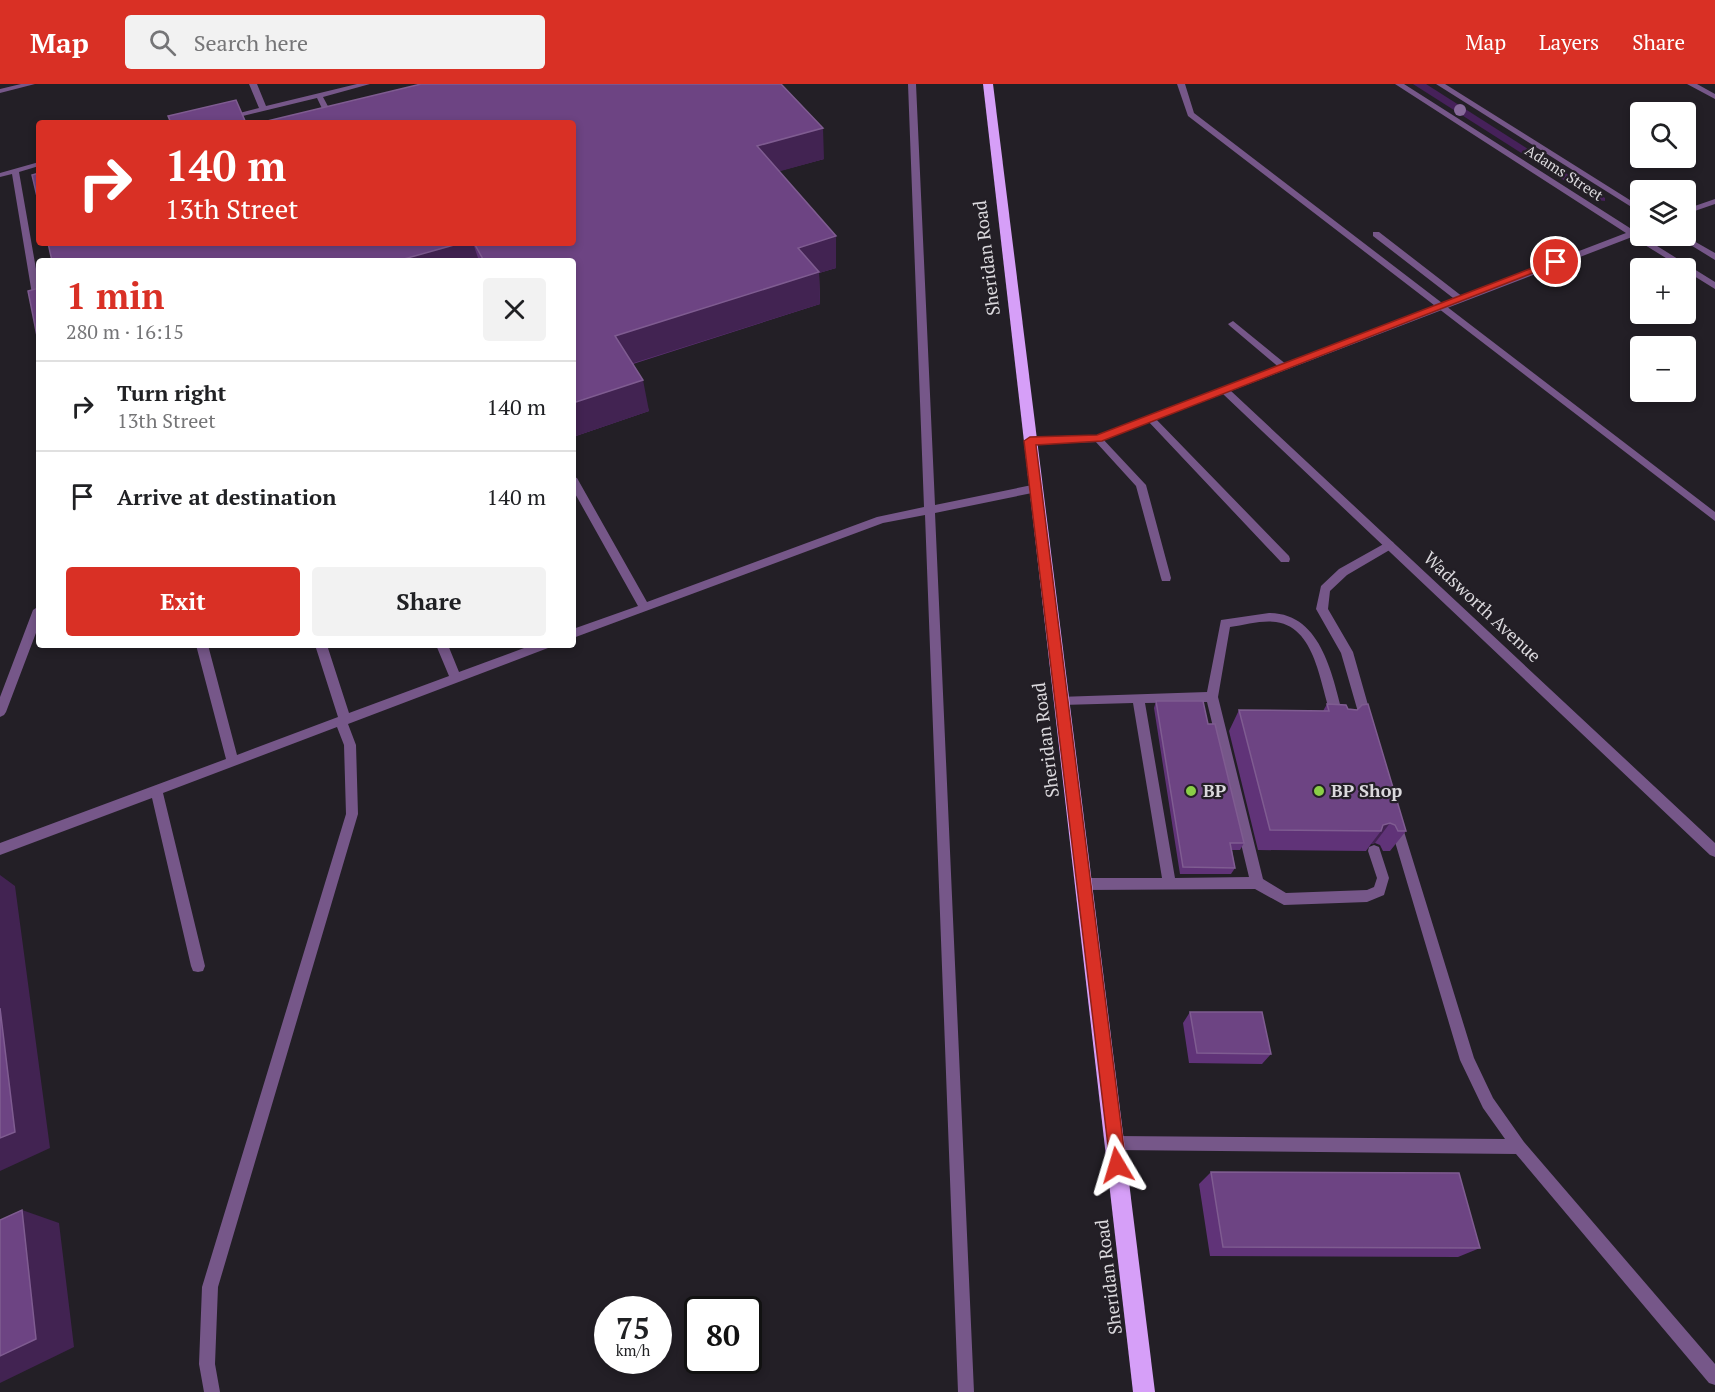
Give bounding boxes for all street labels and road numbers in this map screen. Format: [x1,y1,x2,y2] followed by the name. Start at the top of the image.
[1522,139,1608,205] street label: Adams Street
[967,199,1005,317] street label: Sheridan Road
[1419,545,1547,667] street label: Wadsworth Avenue
[1026,681,1064,799] street label: Sheridan Road
[1089,1218,1127,1336] street label: Sheridan Road

